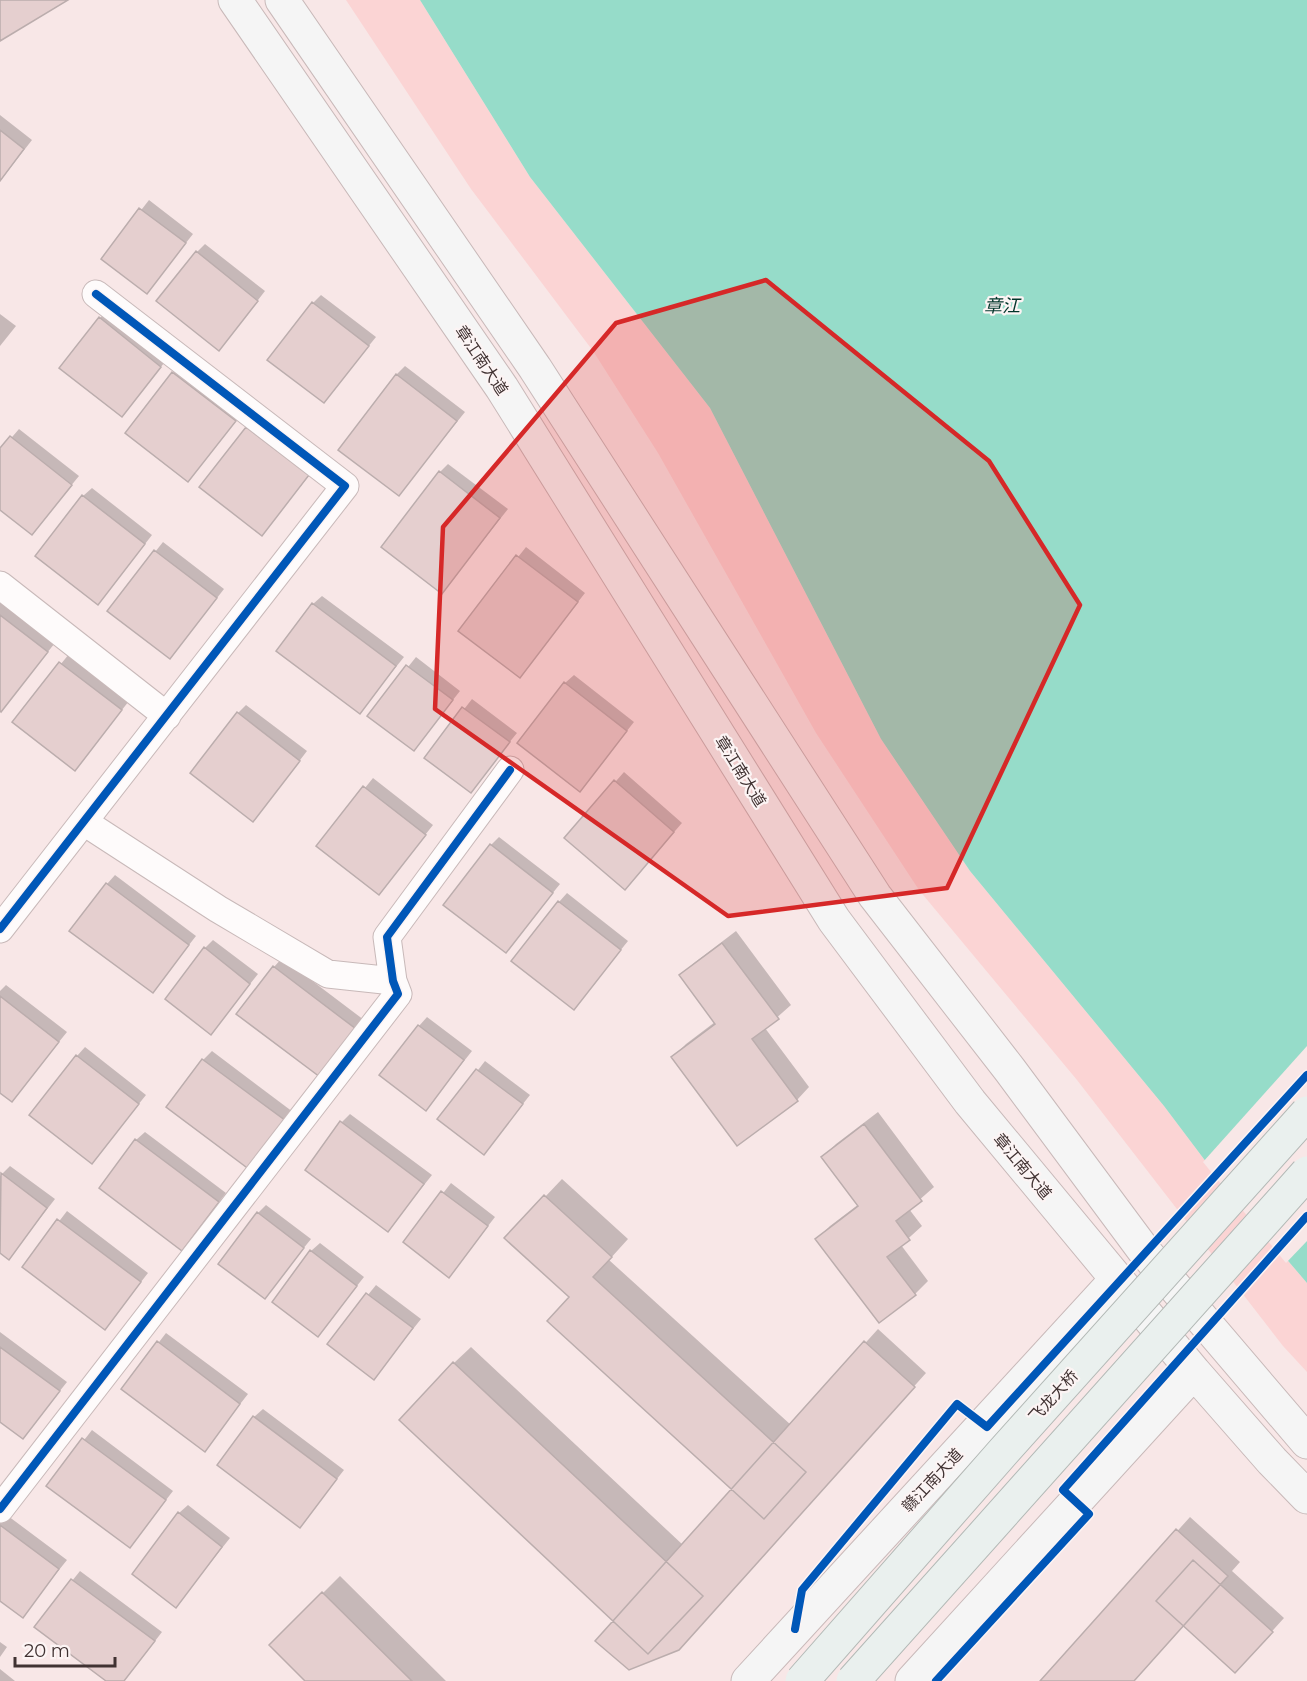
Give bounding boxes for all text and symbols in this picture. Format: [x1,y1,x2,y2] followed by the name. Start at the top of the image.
[984,295,1022,317] water label: 章江
[451,322,512,399] street label: 章江南大道
[711,732,770,810] street label: 章江南大道
[990,1130,1056,1203] street label: 章江南大道
[1025,1366,1082,1426] street label: 飞龙大桥
[898,1445,967,1516] street label: 赣江南大道
[15,1630,116,1668] scale bar
[24,1640,70,1662] text: 20 m

